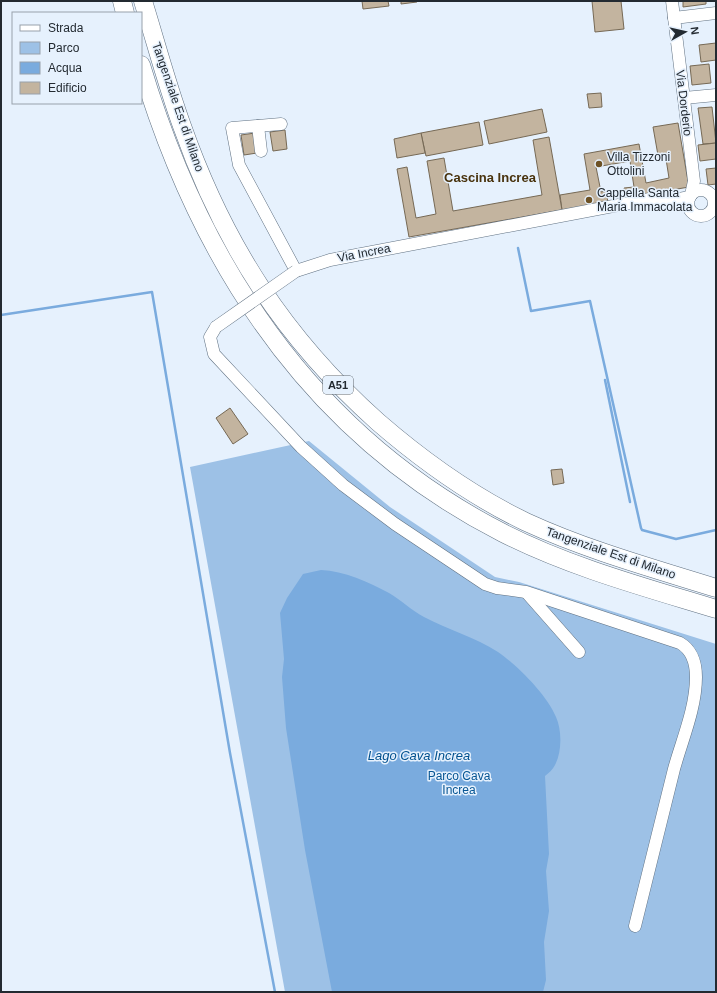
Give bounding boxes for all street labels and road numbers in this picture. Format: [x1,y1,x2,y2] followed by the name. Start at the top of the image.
[149,40,207,174] street label: Tangenziale Est di Milano
[673,69,695,137] street label: Via Dorderio
[336,241,392,265] street label: Via Increa
[323,376,353,394] road number: A51
[544,524,678,582] street label: Tangenziale Est di Milano

